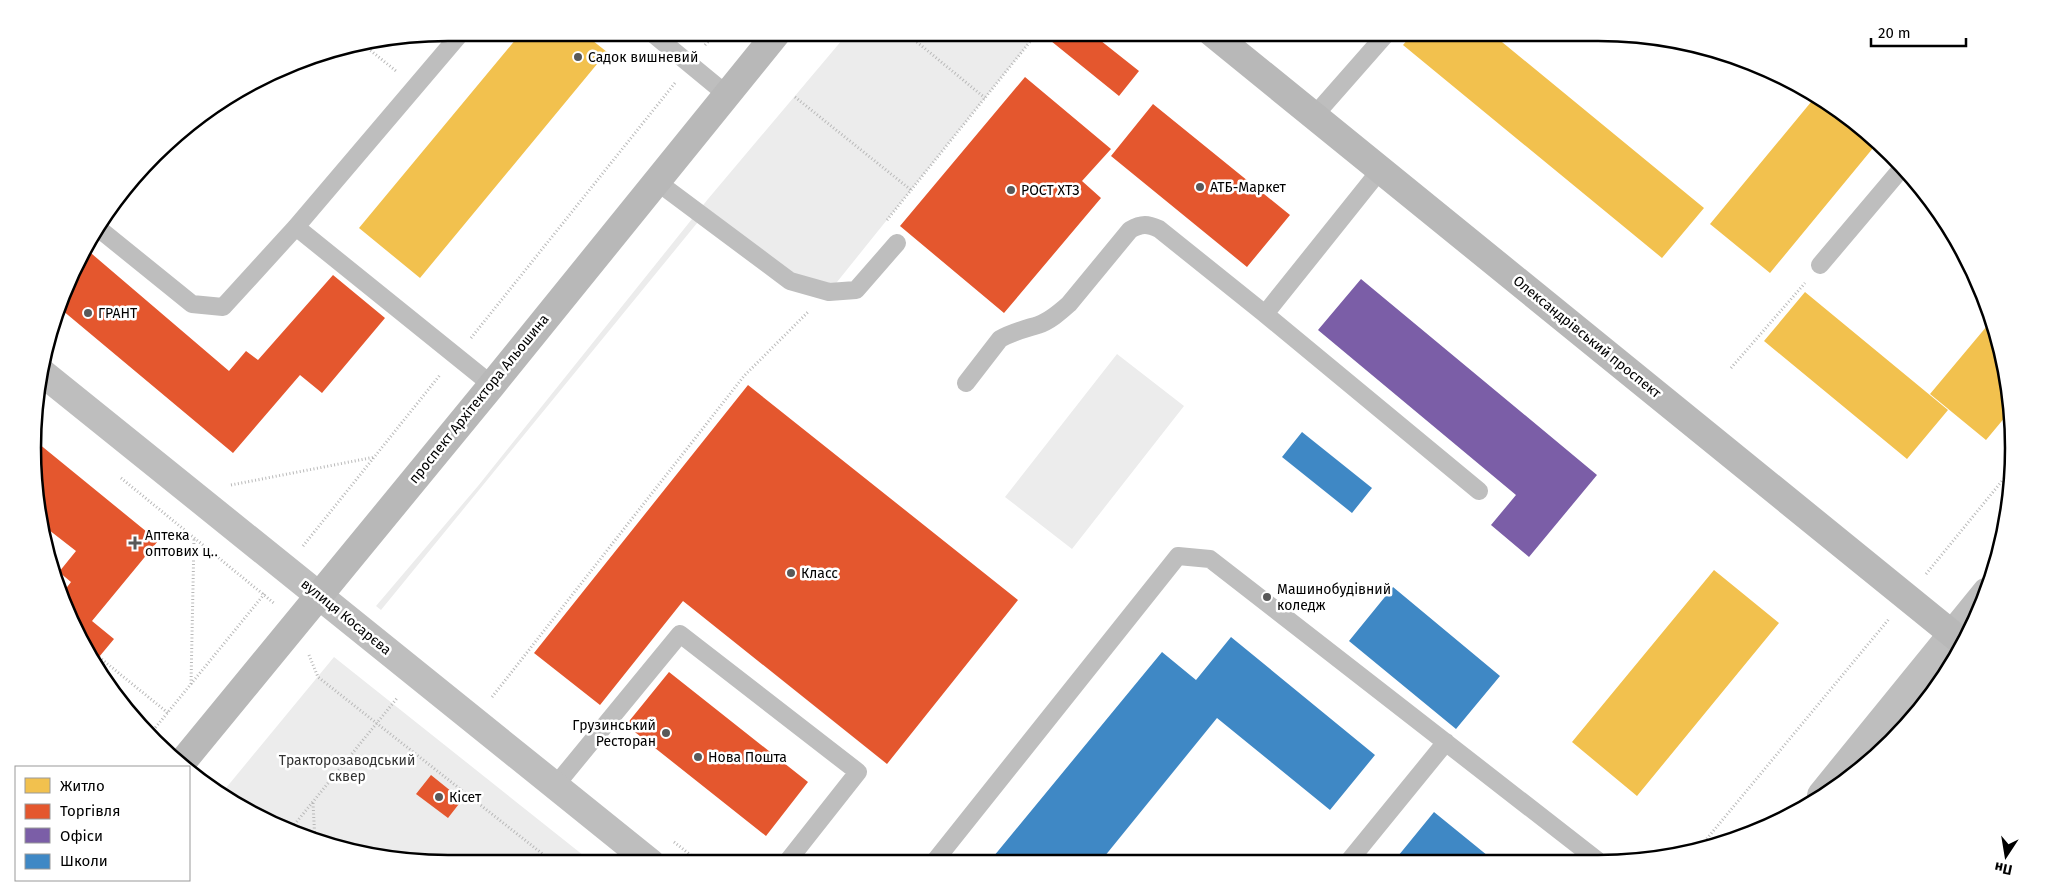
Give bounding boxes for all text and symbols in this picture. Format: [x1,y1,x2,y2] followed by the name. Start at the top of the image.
[1871,15,1966,47] scale bar
[1878,24,1911,42] text: 20 m
[588,49,698,66] place label: Садок вишневий
[572,51,584,63] marker: Садок вишневий
[1210,179,1287,196] place label: АТБ-Маркет
[1194,181,1206,193] marker: АТБ-Маркет
[1021,182,1080,199] place label: РОСТ ХТЗ
[1005,184,1017,196] marker: РОСТ ХТЗ
[1510,272,1665,402] street label: Олександрівський проспект
[98,305,138,322] place label: ГРАНТ
[82,307,94,319] marker: ГРАНТ
[405,311,553,487] street label: проспект Архітектора Альошина
[145,527,218,560] place label: Аптека оптових ц‥
[129,537,141,549] marker: Аптека оптових ц‥
[801,565,838,582] place label: Класс
[785,567,797,579] marker: Класс
[297,575,395,659] street label: вулиця Косарєва
[1277,581,1391,614] place label: Машинобудівний коледж
[1261,591,1273,603] marker: Машинобудівний коледж
[572,717,656,750] place label: Грузинський Ресторан
[660,727,672,739] marker: Грузинський Ресторан
[708,749,787,766] place label: Нова Пошта
[692,751,704,763] marker: Нова Пошта
[279,752,415,785] park label: Тракторозаводський сквер
[15,766,190,881] legend
[60,777,105,795] text: Житло
[449,789,482,806] place label: Кісет
[433,791,445,803] marker: Кісет
[60,802,120,820] text: Торгівля
[60,827,103,845] text: Офіси
[1981,831,2031,881] north arrow
[60,852,108,870] text: Школи
[1993,858,2014,878] text: Пн

